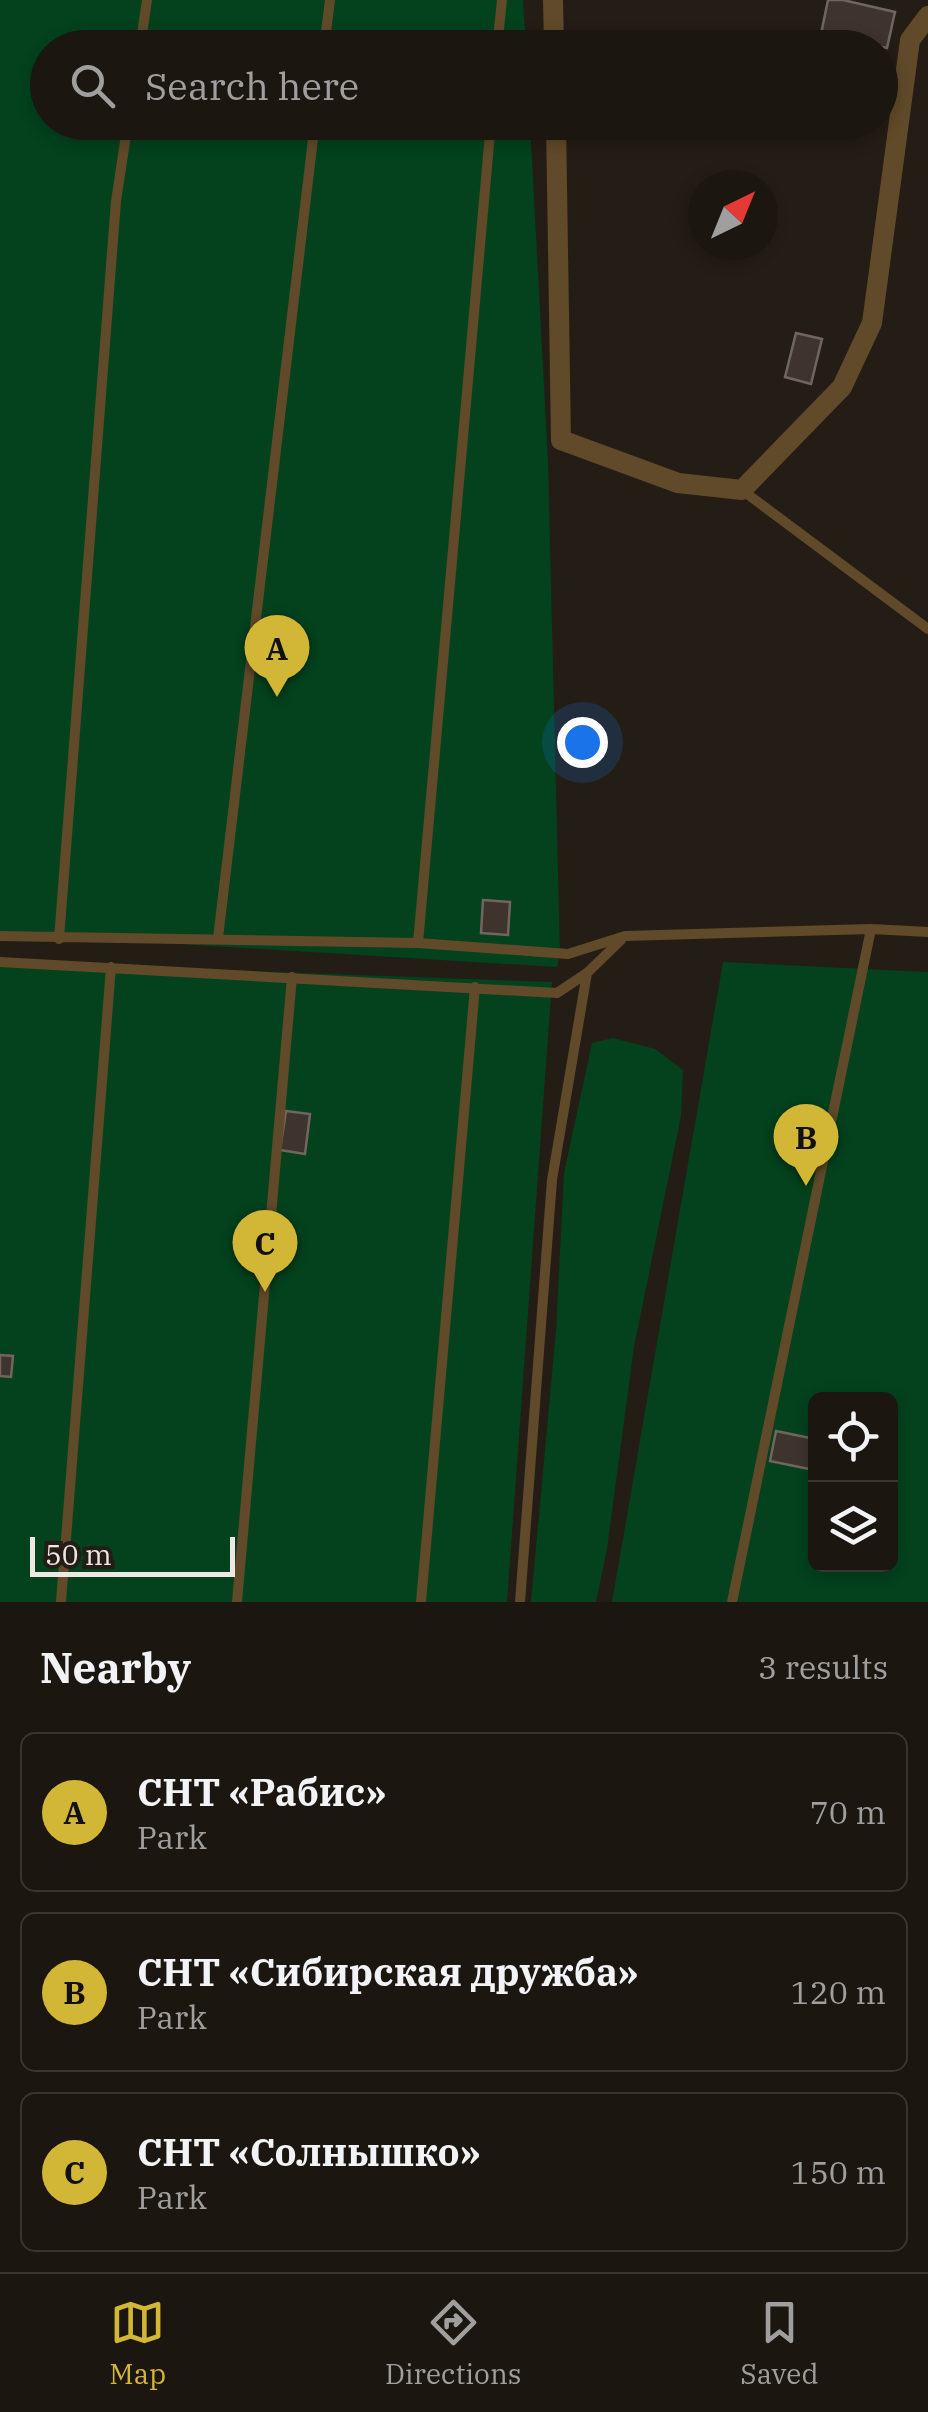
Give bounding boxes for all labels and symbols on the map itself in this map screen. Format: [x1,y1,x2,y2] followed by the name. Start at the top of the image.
[688,170,778,260] north arrow
[244,614,310,697] pin: A
[557,717,608,768] your location
[774,1104,838,1186] pin: B
[232,1210,298,1292] pin: C
[30,1532,235,1576] scale bar

